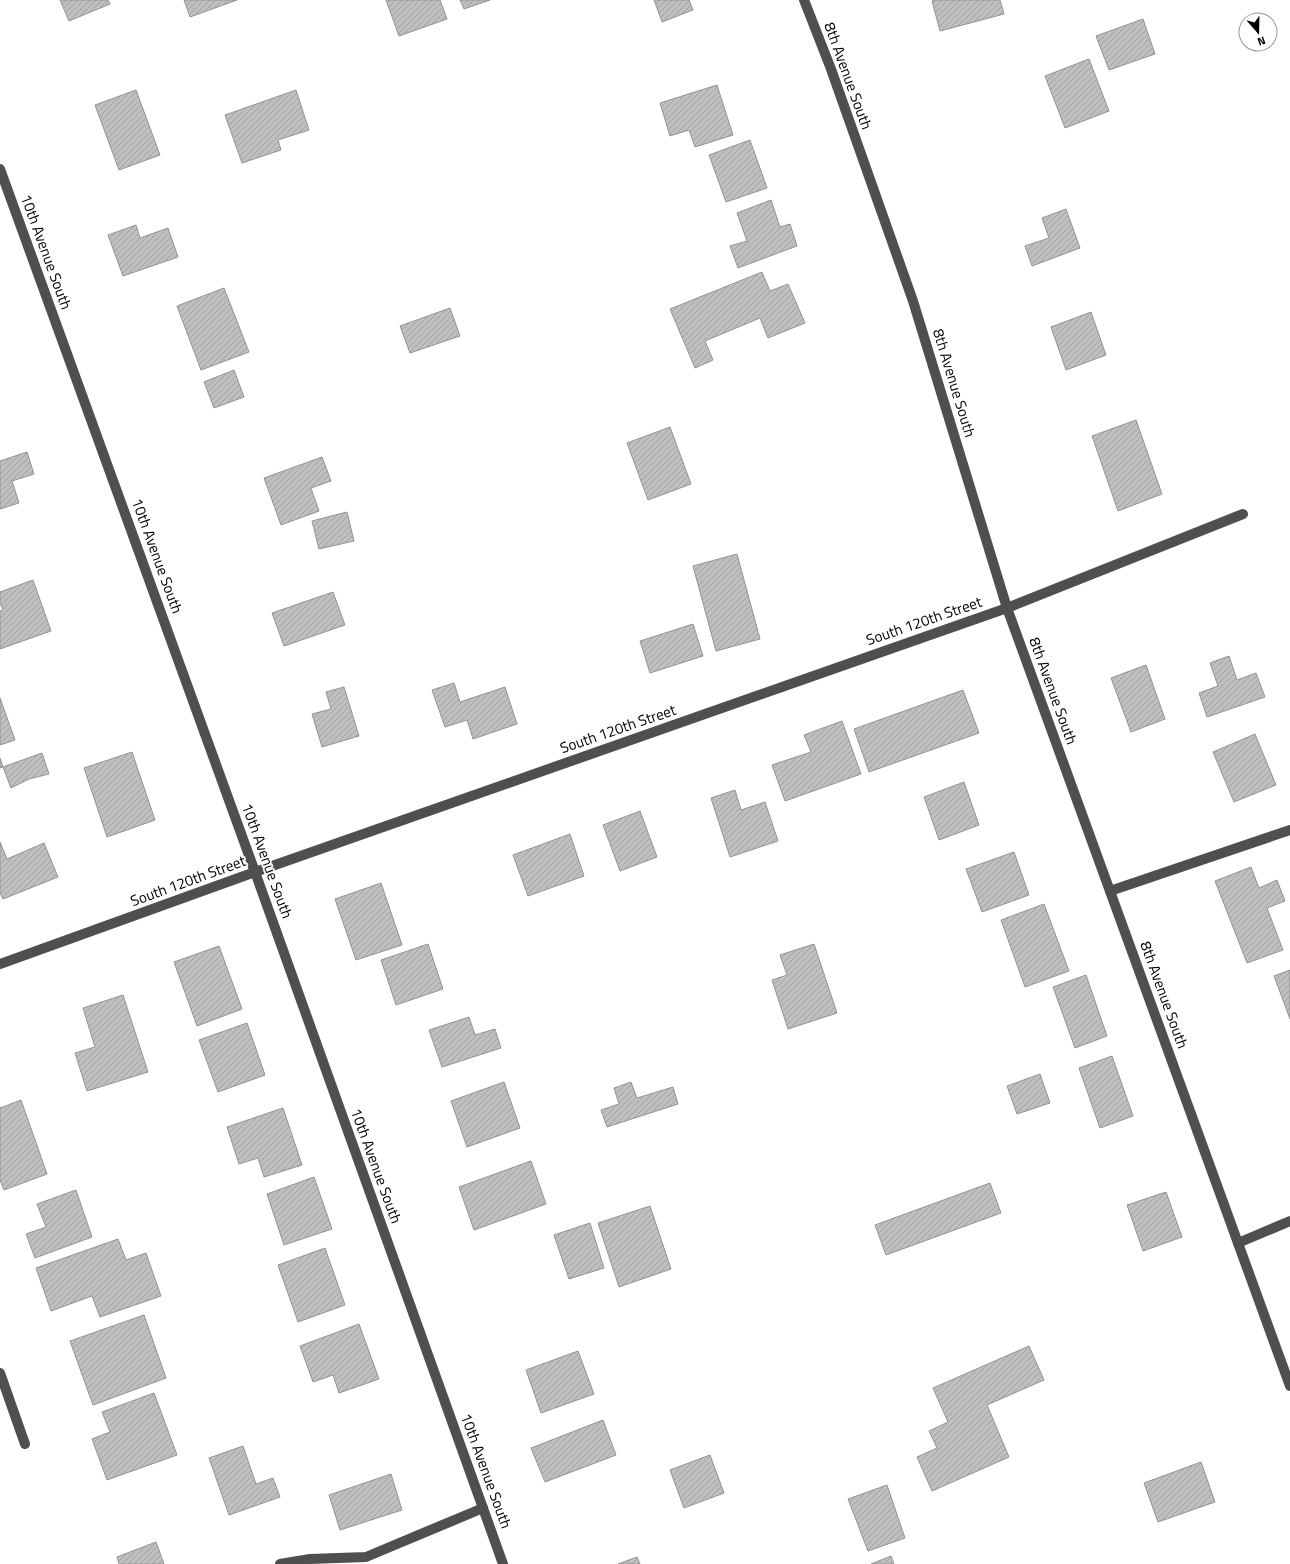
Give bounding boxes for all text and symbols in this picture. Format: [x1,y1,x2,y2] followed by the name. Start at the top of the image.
[1238,12,1278,52] north arrow
[818,19,879,133] street label: 8th Avenue South
[1255,33,1268,50] text: N
[15,191,78,313] street label: 10th Avenue South
[927,326,982,440] street label: 8th Avenue South
[126,495,189,617] street label: 10th Avenue South
[863,590,986,651] street label: South 120th Street
[1023,634,1084,748] street label: 8th Avenue South
[557,698,680,759] street label: South 120th Street
[236,800,299,922] street label: 10th Avenue South
[127,849,249,912] street label: South 120th Street
[1134,938,1195,1052] street label: 8th Avenue South
[345,1105,408,1227] street label: 10th Avenue South
[455,1410,518,1532] street label: 10th Avenue South

